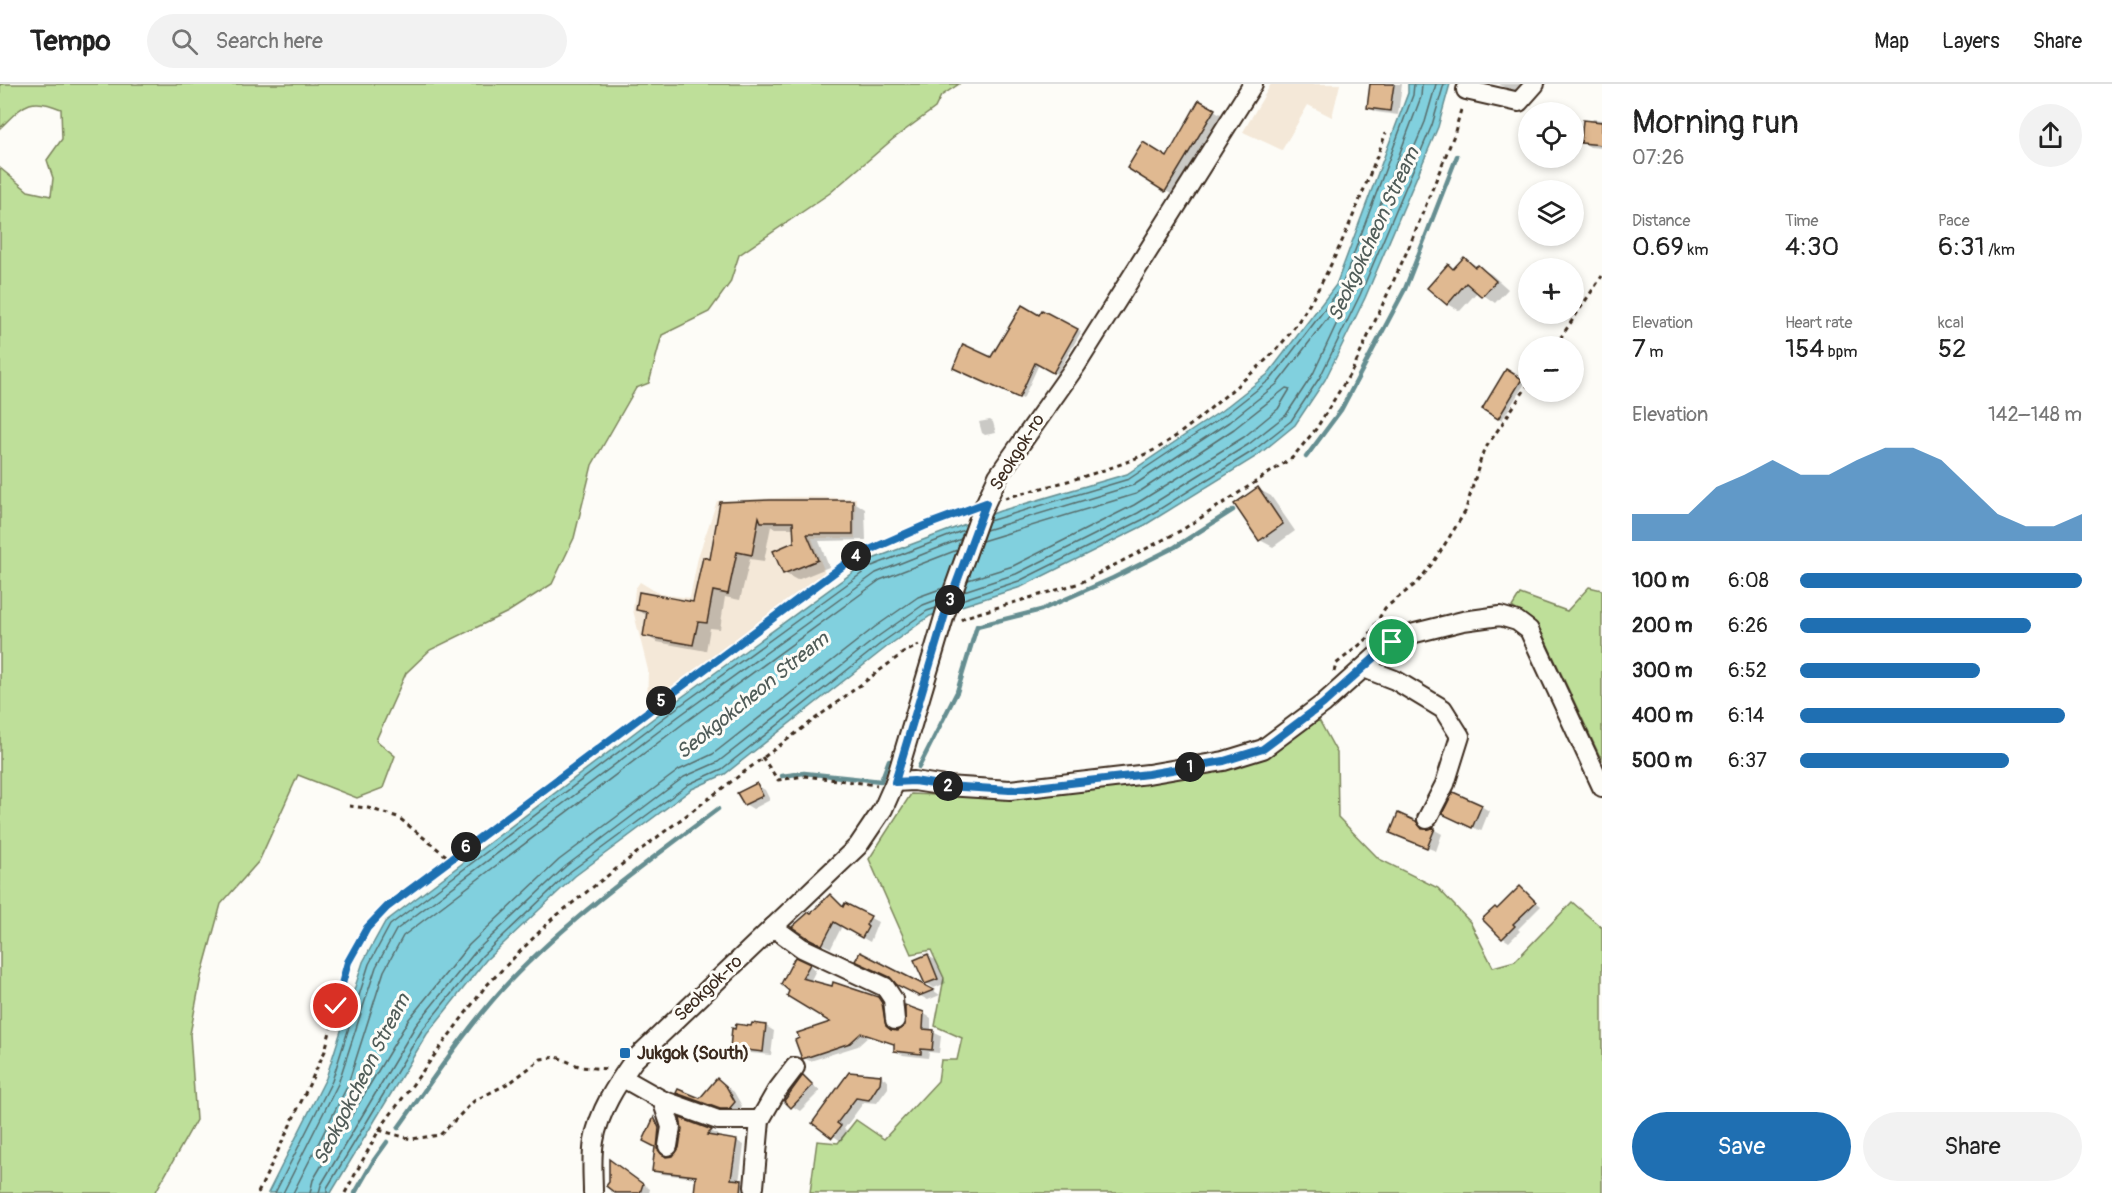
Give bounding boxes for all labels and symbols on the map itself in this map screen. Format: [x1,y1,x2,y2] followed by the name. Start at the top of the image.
[1322,142,1425,325] water label: Seokgokcheon Stream
[985,409,1050,495] street label: Seokgok-ro
[841,541,871,571] pin: 4
[935,585,965,615] pin: 3
[1366,616,1417,667] pin
[671,626,834,764] water label: Seokgokcheon Stream
[646,686,676,716] pin: 5
[1175,752,1205,782] pin: 1
[933,771,963,801] pin: 2
[451,832,481,862] pin: 6
[669,950,748,1027] street label: Seokgok-ro
[310,980,361,1031] pin
[307,988,416,1169] water label: Seokgokcheon Stream
[637,1042,749,1065] place label: Jukgok (South)
[618,1046,632,1060] marker: Jukgok (South)

